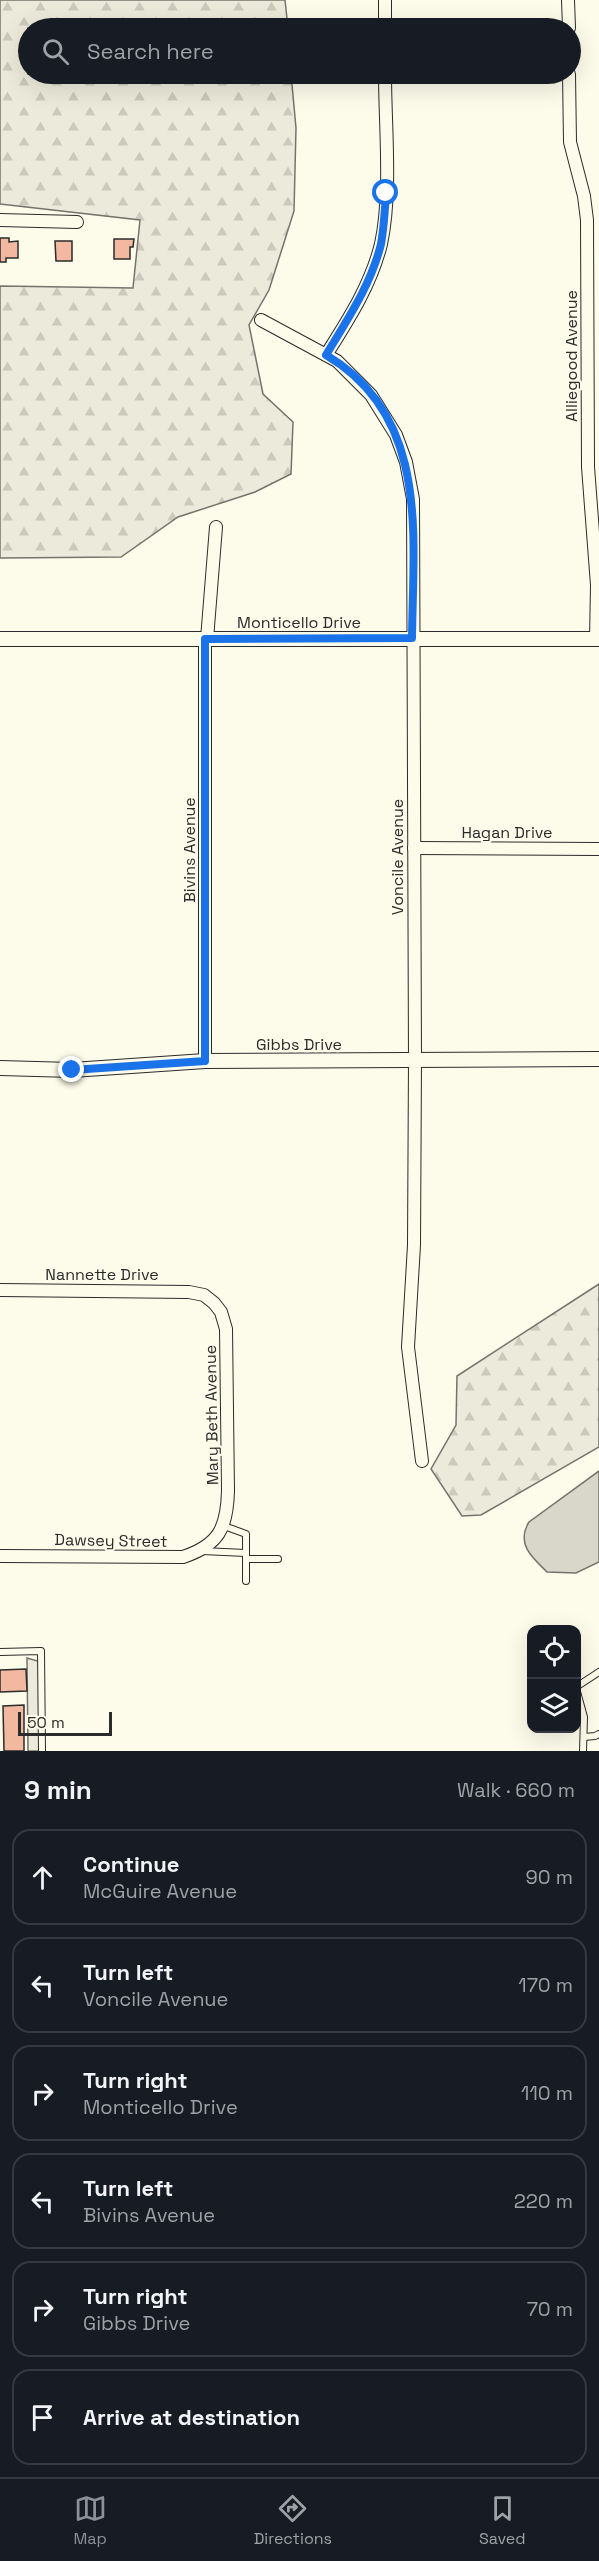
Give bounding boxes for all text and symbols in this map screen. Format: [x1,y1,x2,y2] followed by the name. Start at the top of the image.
[18,18,581,84] search box
[39,35,72,68] icon: search
[87,37,214,65] text: Search here
[372,179,398,205] route start
[561,290,582,422] street label: Alliegood Avenue
[237,612,361,633] street label: Monticello Drive
[179,797,200,903] street label: Bivins Avenue
[387,799,408,915] street label: Voncile Avenue
[461,822,553,843] street label: Hagan Drive
[256,1034,342,1055] street label: Gibbs Drive
[58,1056,84,1082] route end
[45,1264,159,1285] street label: Nannette Drive
[200,1345,223,1485] street label: Mary Beth Avenue
[54,1529,168,1552] street label: Dawsey Street
[527,1625,581,1733] map controls
[527,1625,581,1679] button: locate
[527,1679,581,1733] button: layers
[18,1709,112,1736] scale bar
[27,1712,65,1733] text: 50 m
[24,1773,92,1807] text: 9 min
[457,1777,575,1803] text: Walk · 660 m
[83,1850,179,1878] text: Continue
[26,1861,59,1894] icon: ahead
[526,1864,573,1890] text: 90 m
[83,1878,237,1904] text: McGuire Avenue
[83,1958,173,1986] text: Turn left
[26,1969,59,2002] icon: left
[518,1972,573,1998] text: 170 m
[83,1986,228,2012] text: Voncile Avenue
[83,2066,188,2094] text: Turn right
[26,2077,59,2110] icon: right
[521,2080,573,2106] text: 110 m
[83,2094,238,2120] text: Monticello Drive
[83,2174,173,2202] text: Turn left
[26,2185,59,2218] icon: left
[514,2188,573,2214] text: 220 m
[83,2202,215,2228] text: Bivins Avenue
[83,2282,188,2310] text: Turn right
[26,2293,59,2326] icon: right
[527,2296,573,2322] text: 70 m
[83,2310,190,2336] text: Gibbs Drive
[26,2401,59,2434] icon: arrive
[83,2403,300,2431] text: Arrive at destination
[73,2492,107,2549] tab: Map
[254,2492,332,2549] tab: Directions
[479,2492,526,2549] tab: Saved

